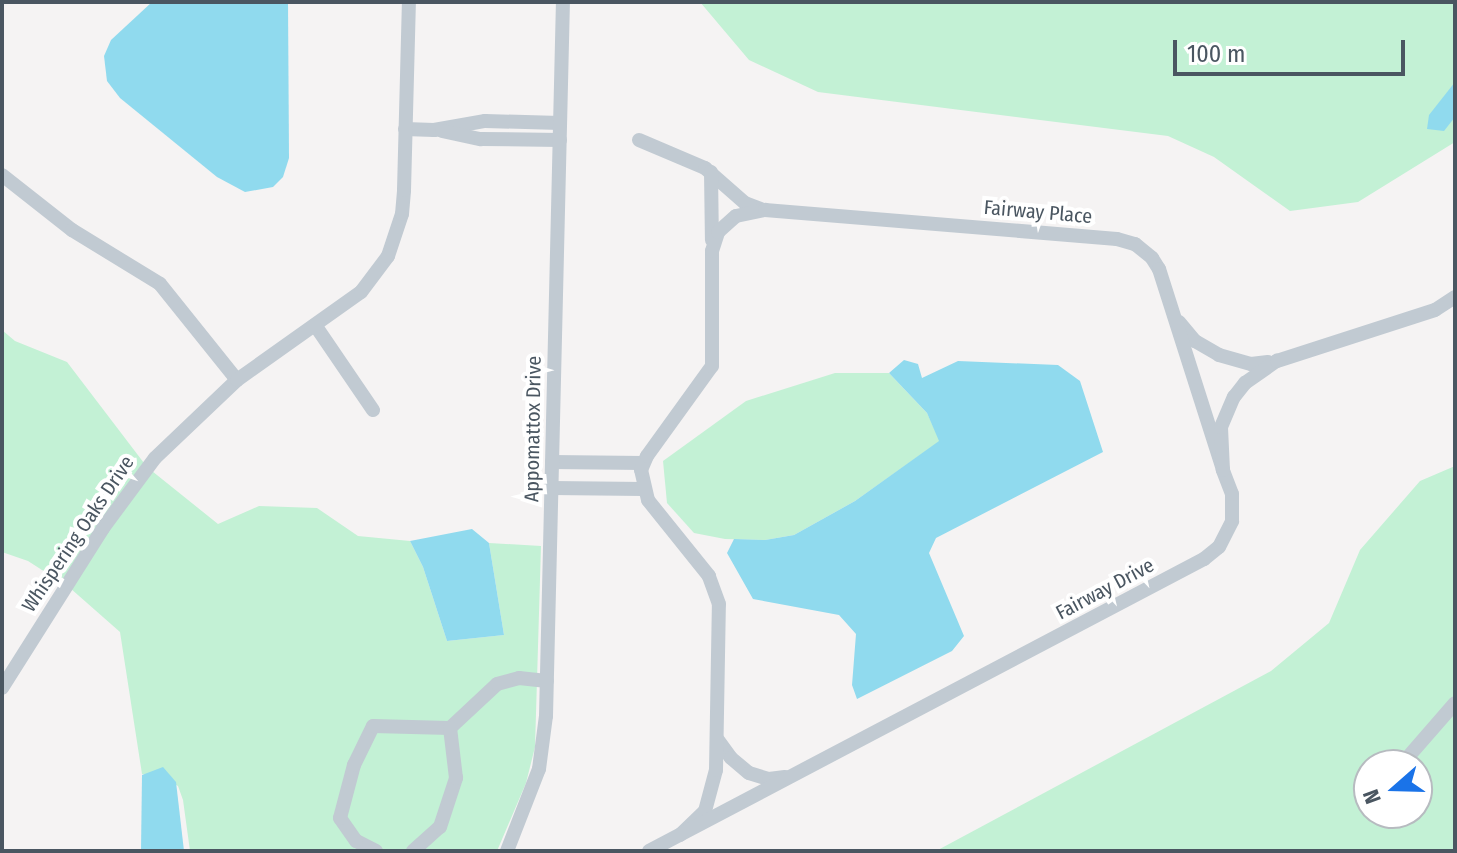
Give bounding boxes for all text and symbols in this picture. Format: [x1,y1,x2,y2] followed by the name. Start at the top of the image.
[1177,24,1409,74] scale bar
[1187,40,1245,68] text: 100 m
[983,195,1093,229] street label: Fairway Place
[520,356,546,502] street label: Appomattox Drive
[17,451,139,617] street label: Whispering Oaks Drive
[1052,553,1158,625] street label: Fairway Drive
[1353,749,1433,829] north arrow
[1357,786,1387,808] text: N

